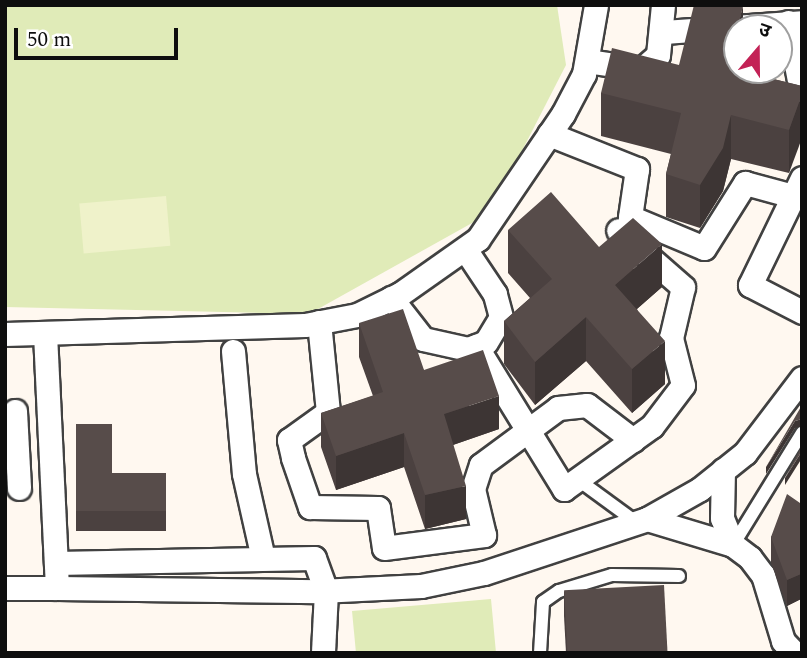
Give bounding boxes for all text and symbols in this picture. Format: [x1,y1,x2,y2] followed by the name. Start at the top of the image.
[18,14,182,58] scale bar
[723,14,793,84] north arrow
[754,15,775,46] text: उ
[27,24,71,56] text: 50 m

